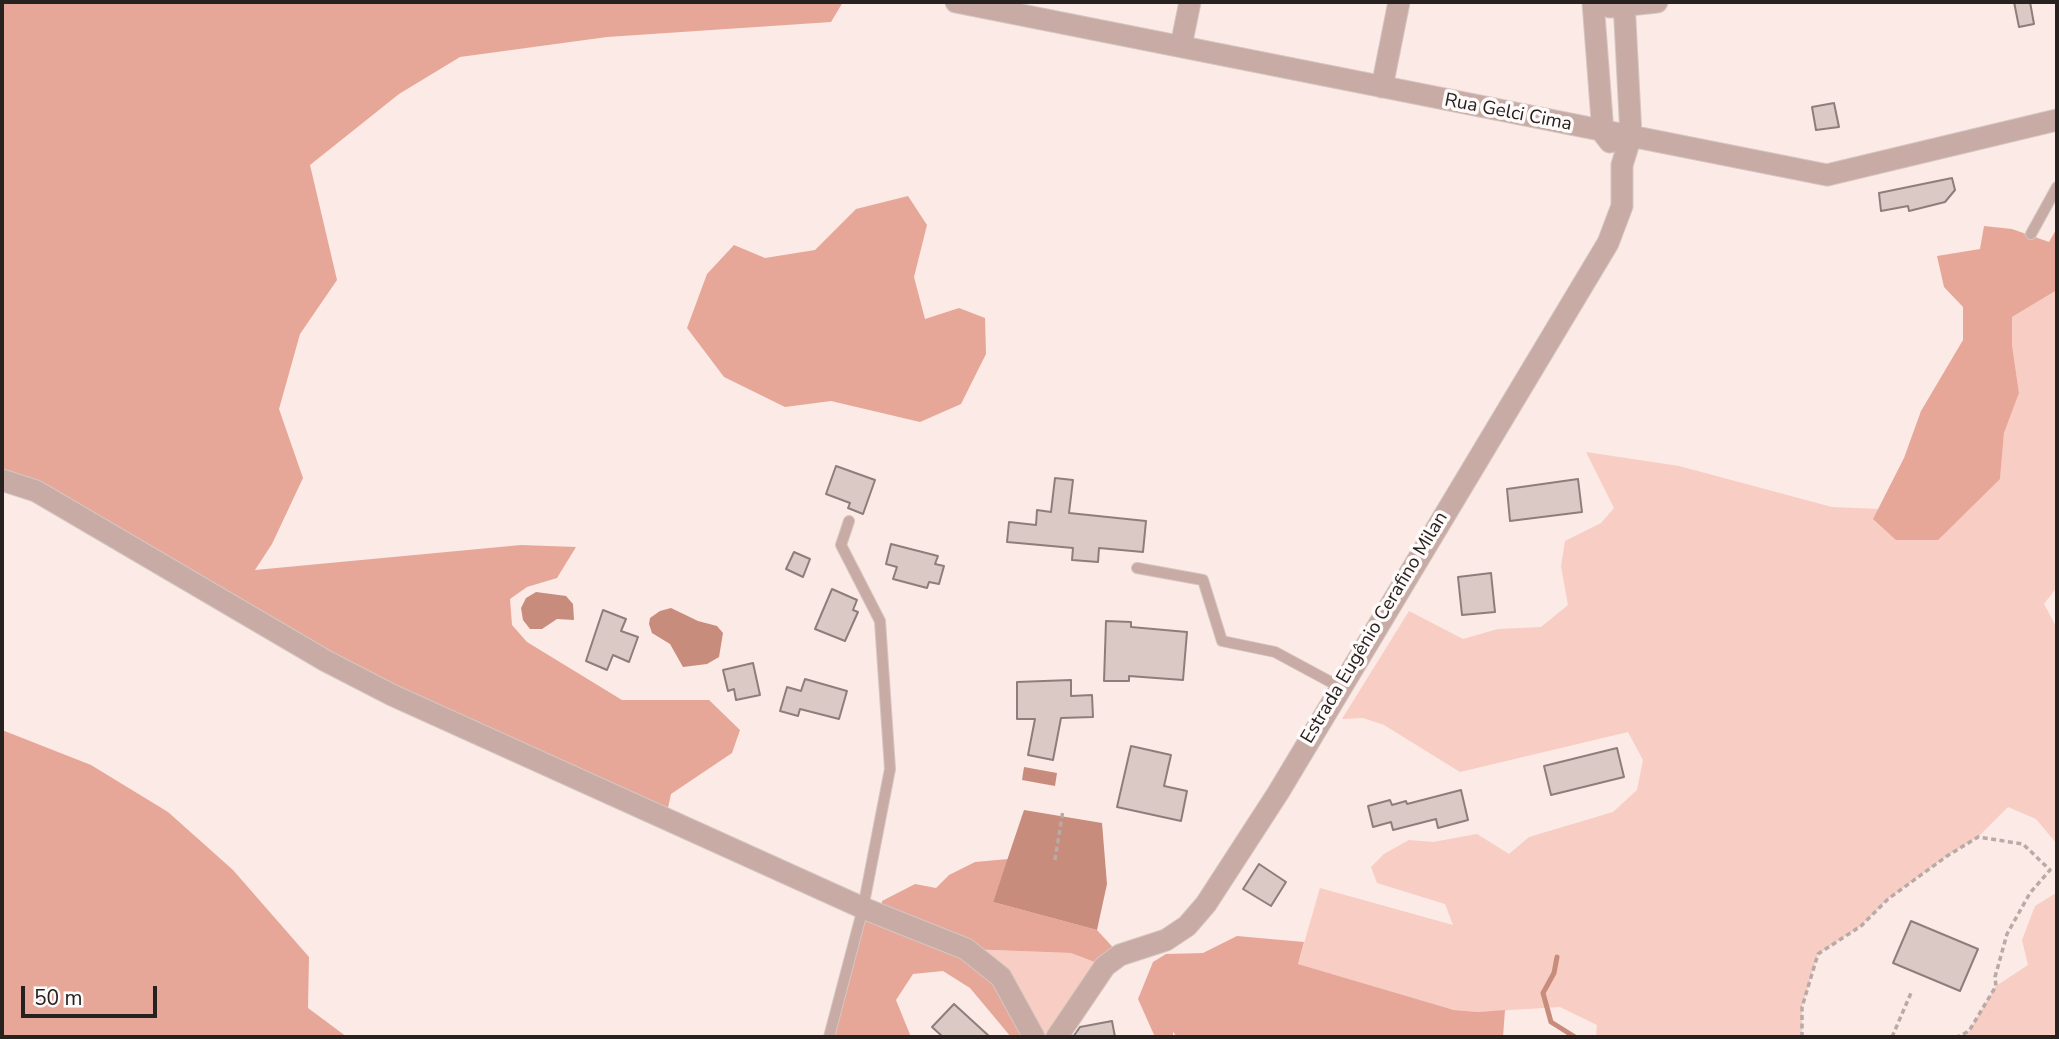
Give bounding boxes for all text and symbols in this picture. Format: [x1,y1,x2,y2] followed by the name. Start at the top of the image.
[1442,89,1574,137] street label: Rua Gelci Cima
[1297,508,1453,748] street label: Estrada Eugênio Cerafino Milan
[24,972,161,1016] scale bar
[34,984,83,1012] text: 50 m

